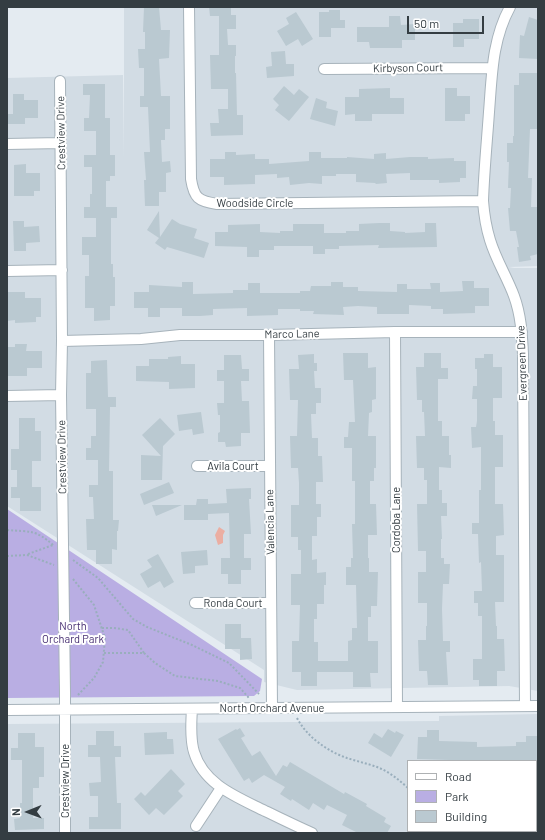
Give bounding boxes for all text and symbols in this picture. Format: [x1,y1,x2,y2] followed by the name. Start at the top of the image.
[409,8,486,34] scale bar
[414,16,439,30] text: 50 m
[373,61,443,75] street label: Kirbyson Court
[54,96,68,170] street label: Crestview Drive
[217,196,293,210] street label: Woodside Circle
[514,325,530,401] street label: Evergreen Drive
[264,327,320,341] street label: Marco Lane
[55,420,69,494] street label: Crestview Drive
[207,459,259,473] street label: Avila Court
[389,487,403,553] street label: Cordoba Lane
[263,489,277,555] street label: Valencia Lane
[203,596,263,610] street label: Ronda Court
[42,619,104,645] park label: North Orchard Park
[220,701,324,715] street label: North Orchard Avenue
[58,744,72,818] street label: Crestview Drive
[407,760,537,832] legend
[445,769,472,783] text: Road
[445,789,469,803] text: Park
[8,792,48,832] north arrow
[9,808,22,816] text: N
[445,809,487,823] text: Building

